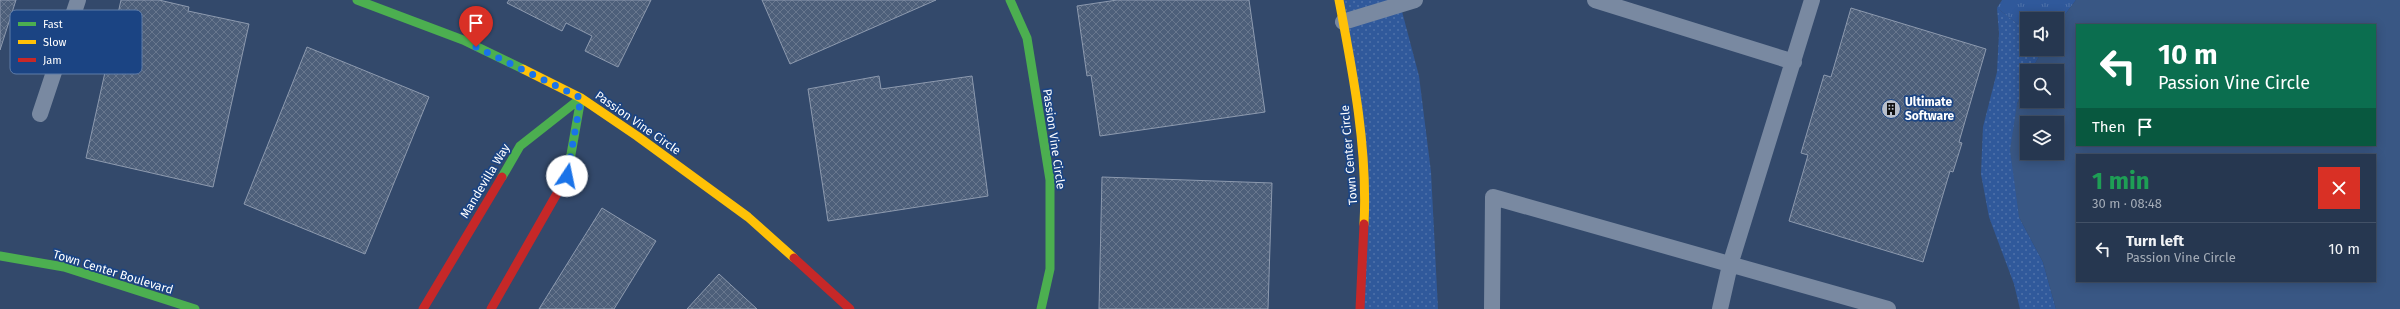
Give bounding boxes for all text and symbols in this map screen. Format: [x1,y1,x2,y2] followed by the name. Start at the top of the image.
[459,6,493,47] pin
[10,10,142,74] legend
[465,12,487,34] icon: arrive
[2020,12,2064,160] map controls
[2020,12,2064,56] button: sound
[43,18,63,31] text: Fast
[43,36,67,49] text: Slow
[2158,38,2218,71] text: 10 m
[2092,40,2144,92] icon: left
[43,54,62,67] text: Jam
[2020,64,2064,108] button: search
[2158,72,2310,94] text: Passion Vine Circle
[592,88,684,158] street label: Passion Vine Circle
[1040,88,1068,190] street label: Passion Vine Circle
[1905,95,1955,123] place label: Ultimate Software
[1880,98,1902,120] building icon: Ultimate Software
[1338,105,1360,205] street label: Town Center Circle
[2020,116,2064,160] button: layers
[2134,116,2156,138] icon: arrive
[2092,118,2126,136] text: Then
[457,141,513,221] street label: Mandevilla Way
[546,155,588,197] position arrow
[2092,167,2150,195] text: 1 min
[2318,167,2360,209] button: close
[2092,196,2162,211] text: 30 m · 08:48
[2126,232,2184,250] text: Turn left
[2092,238,2114,260] icon: left
[2328,240,2360,258] text: 10 m
[51,247,175,297] street label: Town Center Boulevard
[2126,250,2236,265] text: Passion Vine Circle

